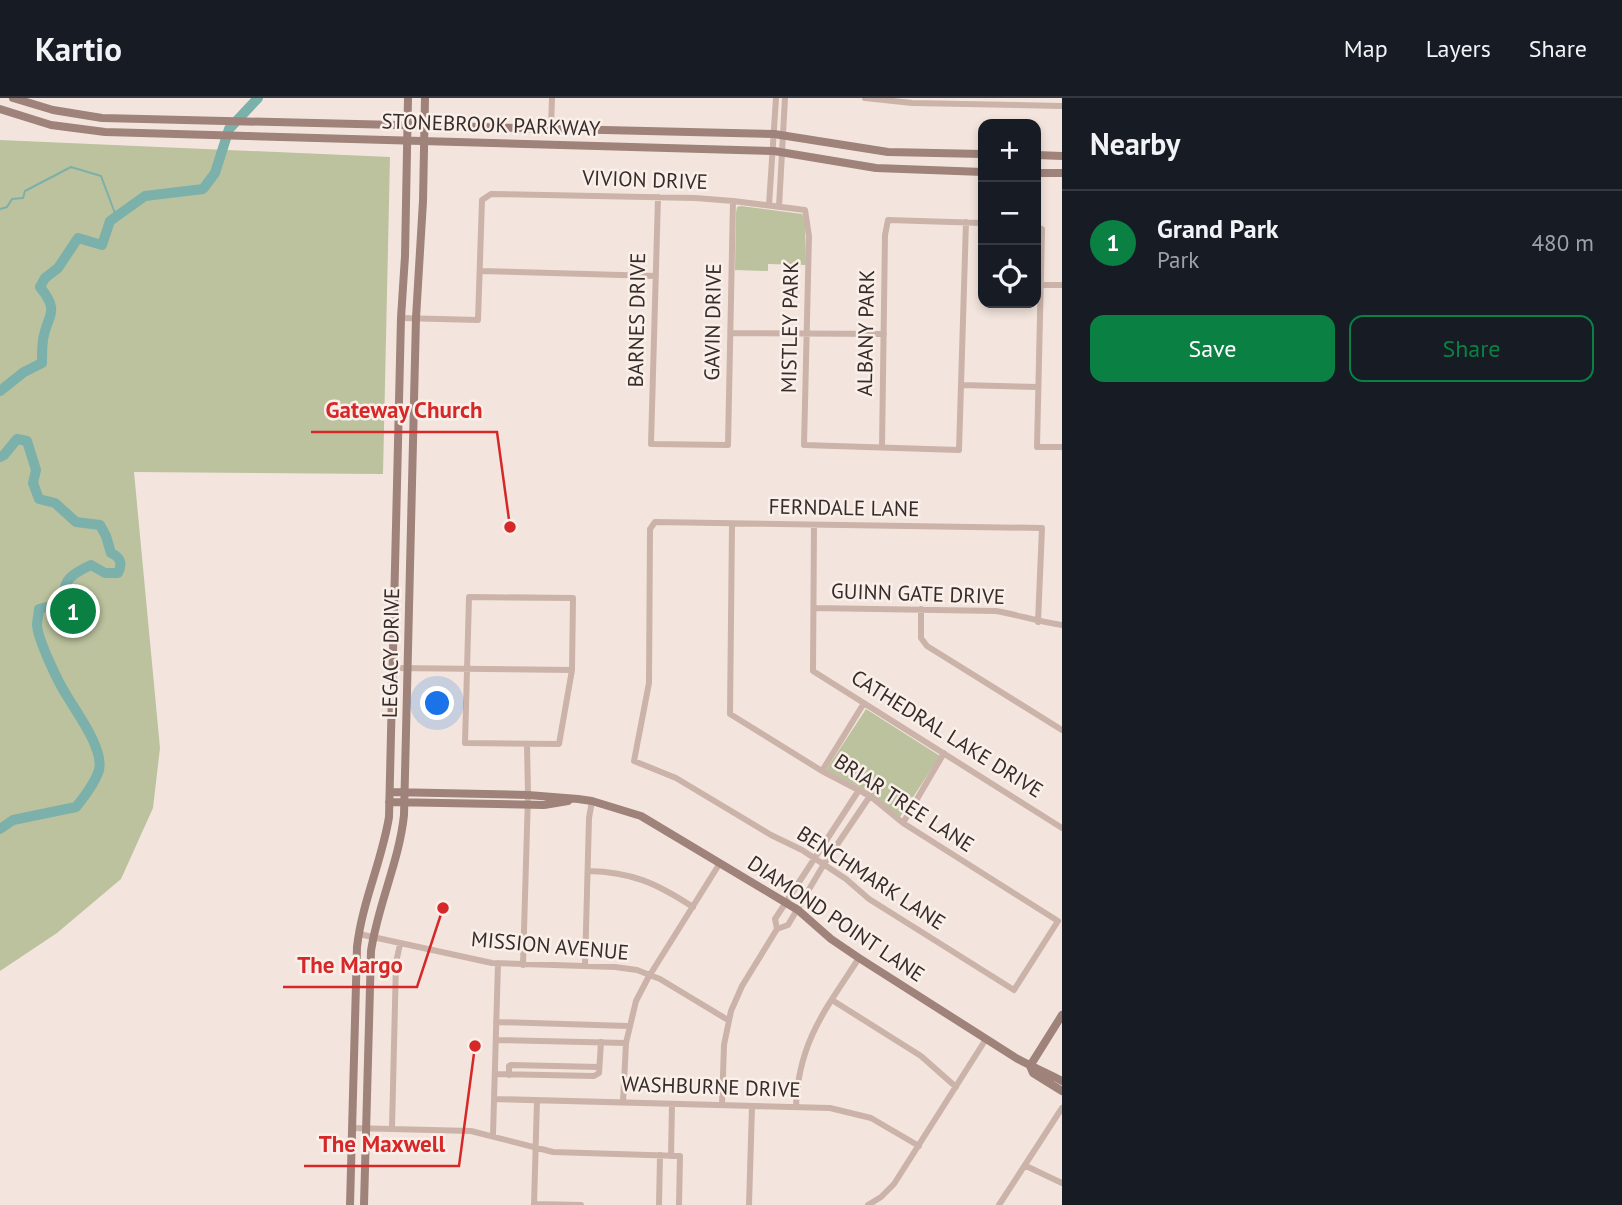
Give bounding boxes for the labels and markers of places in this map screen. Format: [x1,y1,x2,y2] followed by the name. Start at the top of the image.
[311,388,497,432] callout: Gateway Church
[50,585,96,637] pin: 1
[283,943,417,987] callout: The Margo
[304,1122,459,1166] callout: The Maxwell

